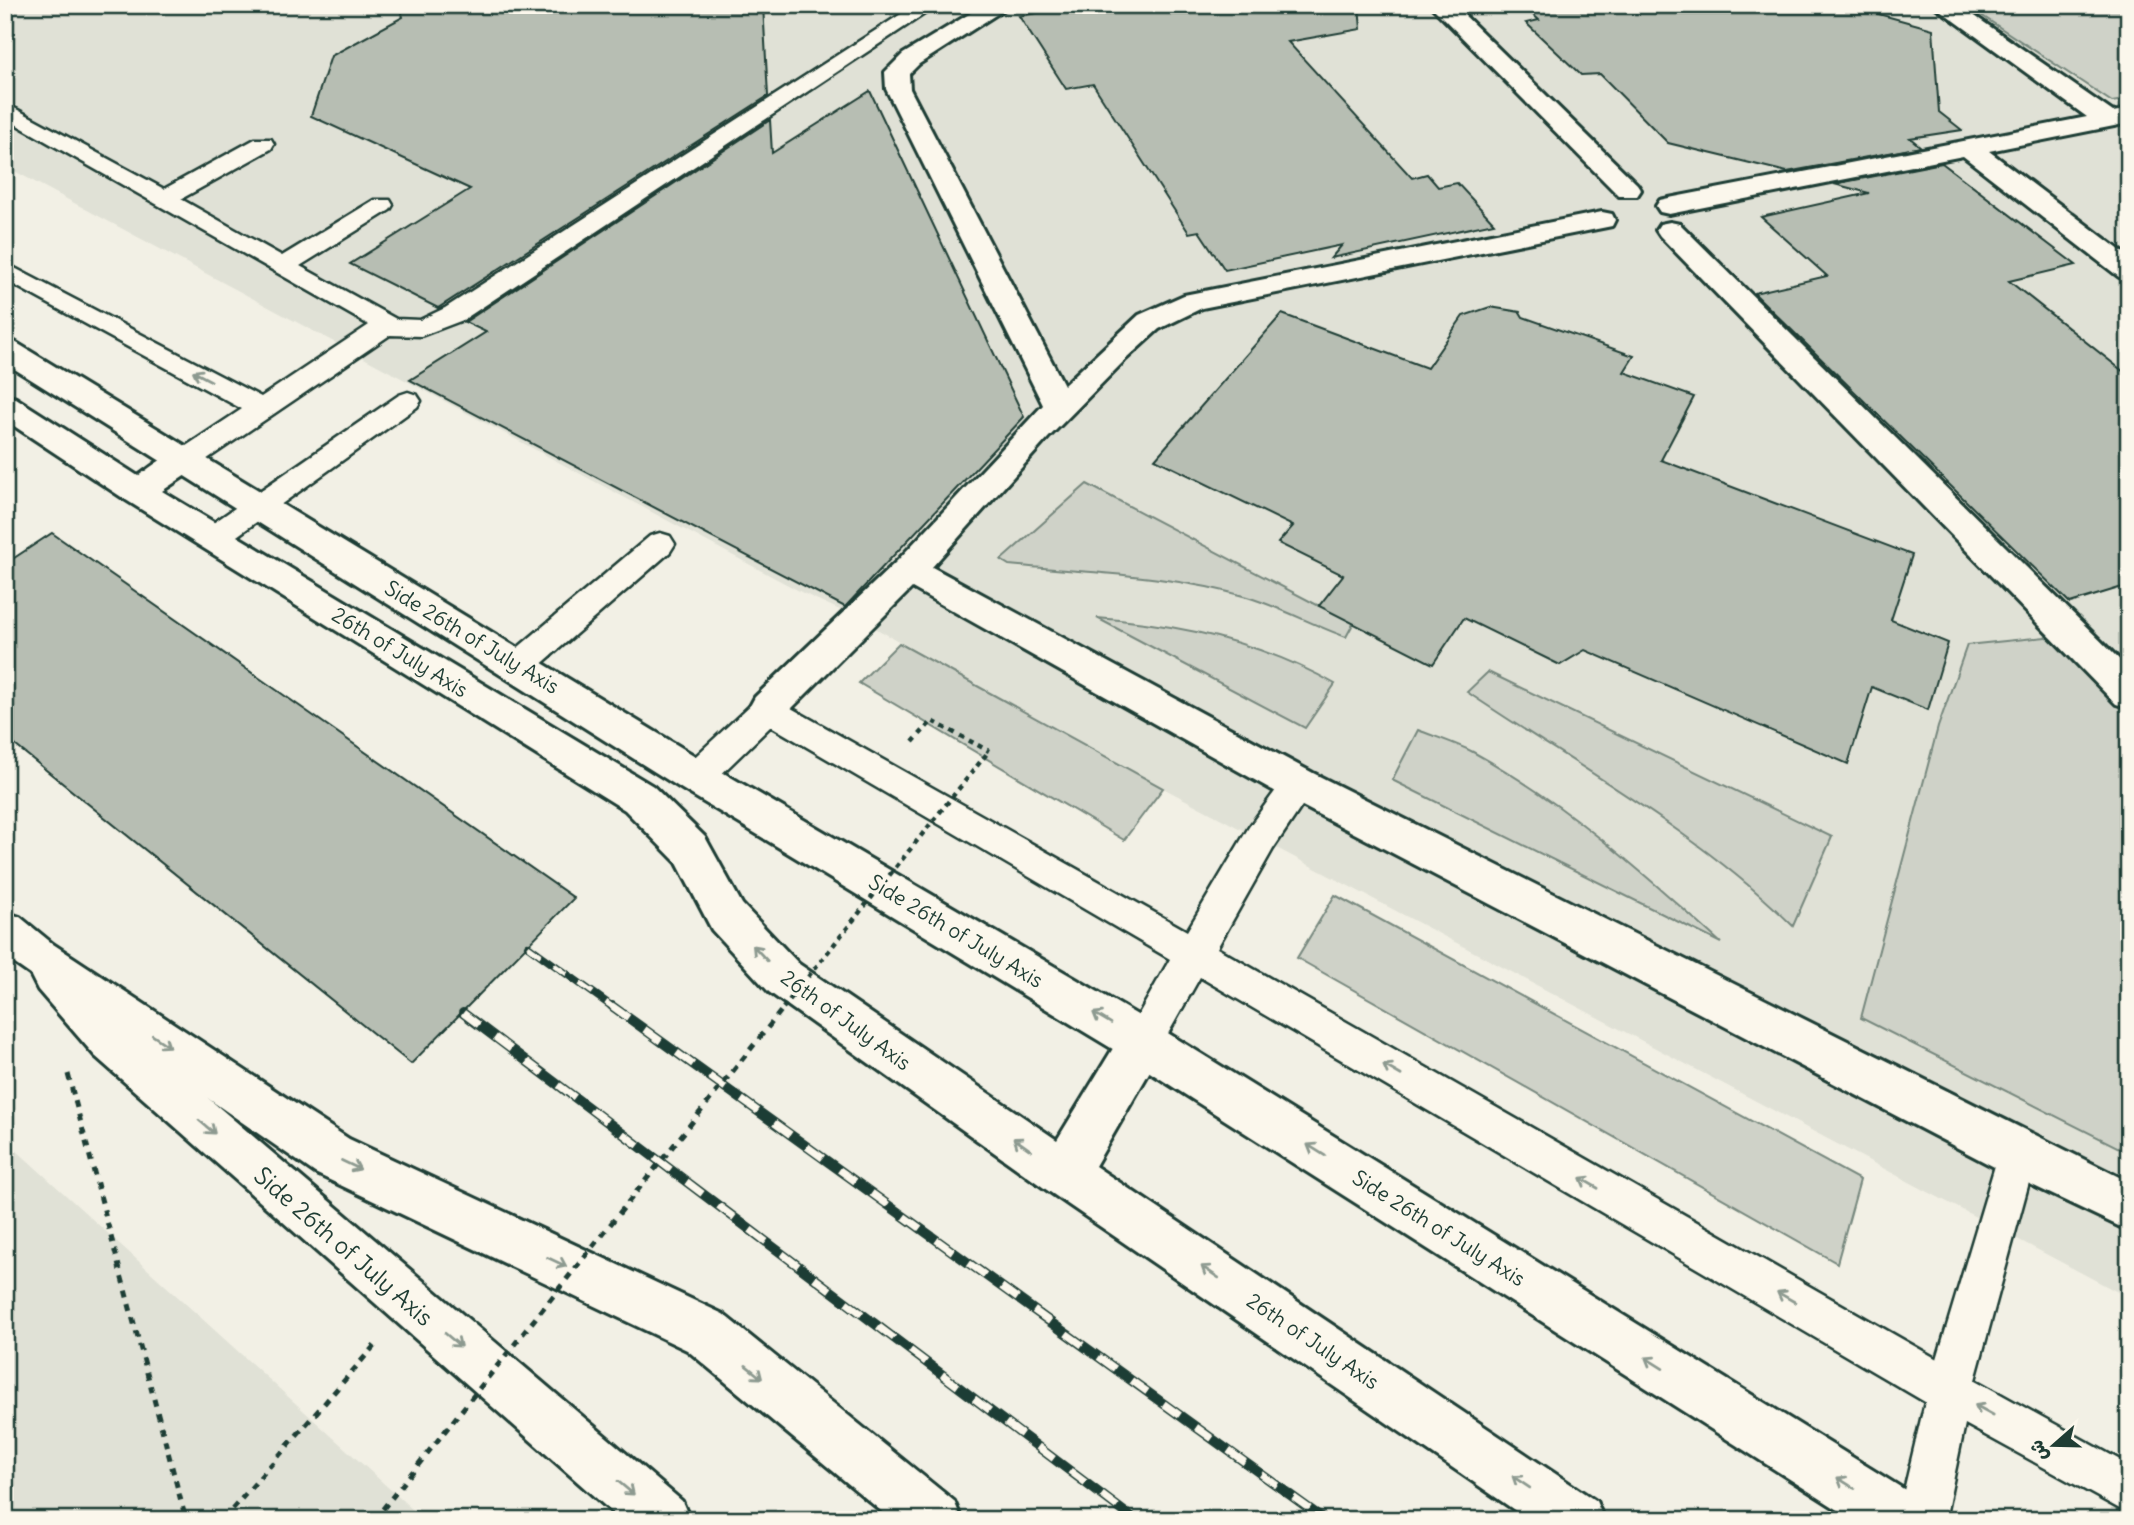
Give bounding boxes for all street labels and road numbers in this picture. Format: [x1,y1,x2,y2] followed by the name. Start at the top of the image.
[380,575,564,699] street label: Side 26th of July Axis
[328,602,472,702] street label: 26th of July Axis
[864,868,1048,994] street label: Side 26th of July Axis
[776,964,916,1076] street label: 26th of July Axis
[248,1160,440,1332] street label: Side 26th of July Axis
[1347,1164,1531,1292] street label: Side 26th of July Axis
[1242,1287,1384,1395] street label: 26th of July Axis

